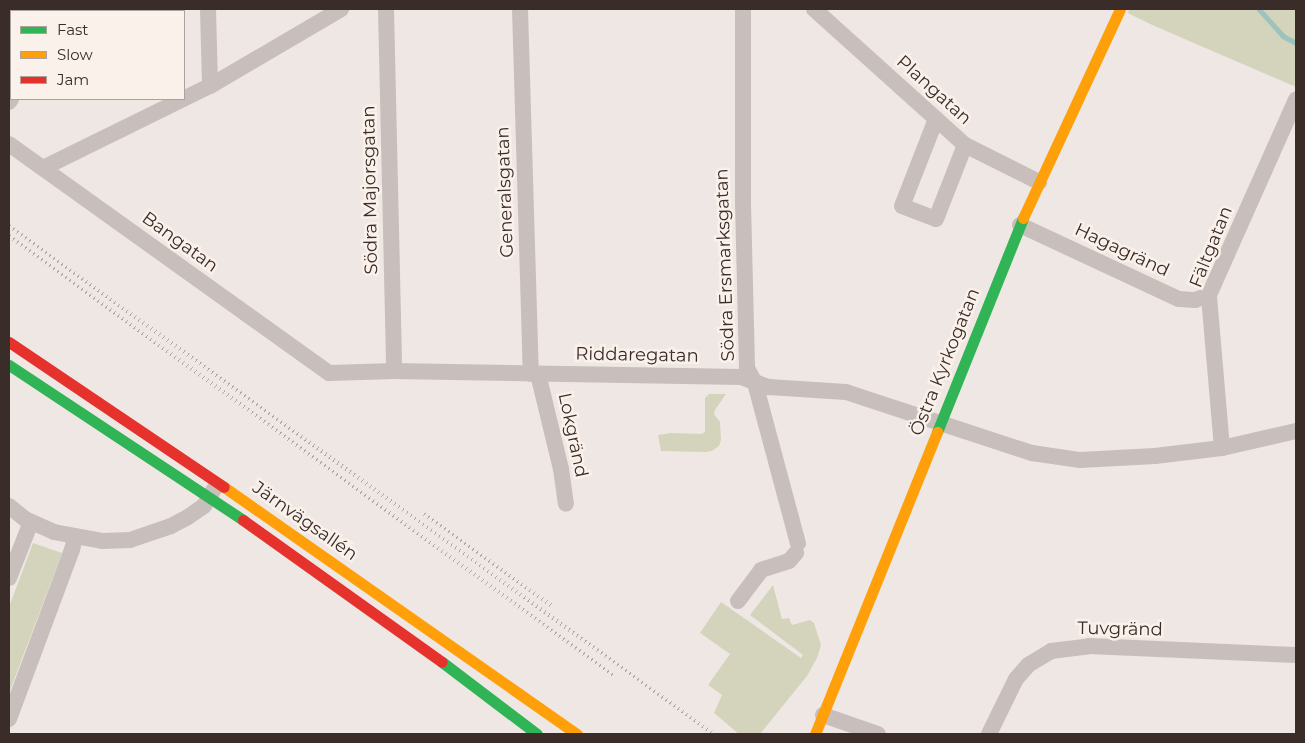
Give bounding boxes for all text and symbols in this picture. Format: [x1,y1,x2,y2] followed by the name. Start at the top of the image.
[10,10,185,100] legend
[57,20,88,39] text: Fast
[57,45,93,64] text: Slow
[892,51,976,129] street label: Plangatan
[57,70,89,89] text: Jam
[358,105,382,275] street label: Södra Majorsgatan
[492,126,518,258] street label: Generalsgatan
[711,168,739,362] street label: Södra Ersmarksgatan
[1185,203,1237,291] street label: Fältgatan
[138,207,222,277] street label: Bangatan
[1071,219,1173,281] street label: Hagagränd
[906,285,984,439] street label: Östra Kyrkogatan
[575,343,699,367] street label: Riddaregatan
[554,391,592,479] street label: Lokgränd
[248,477,362,565] street label: Järnvägsallén
[1077,617,1163,641] street label: Tuvgränd

